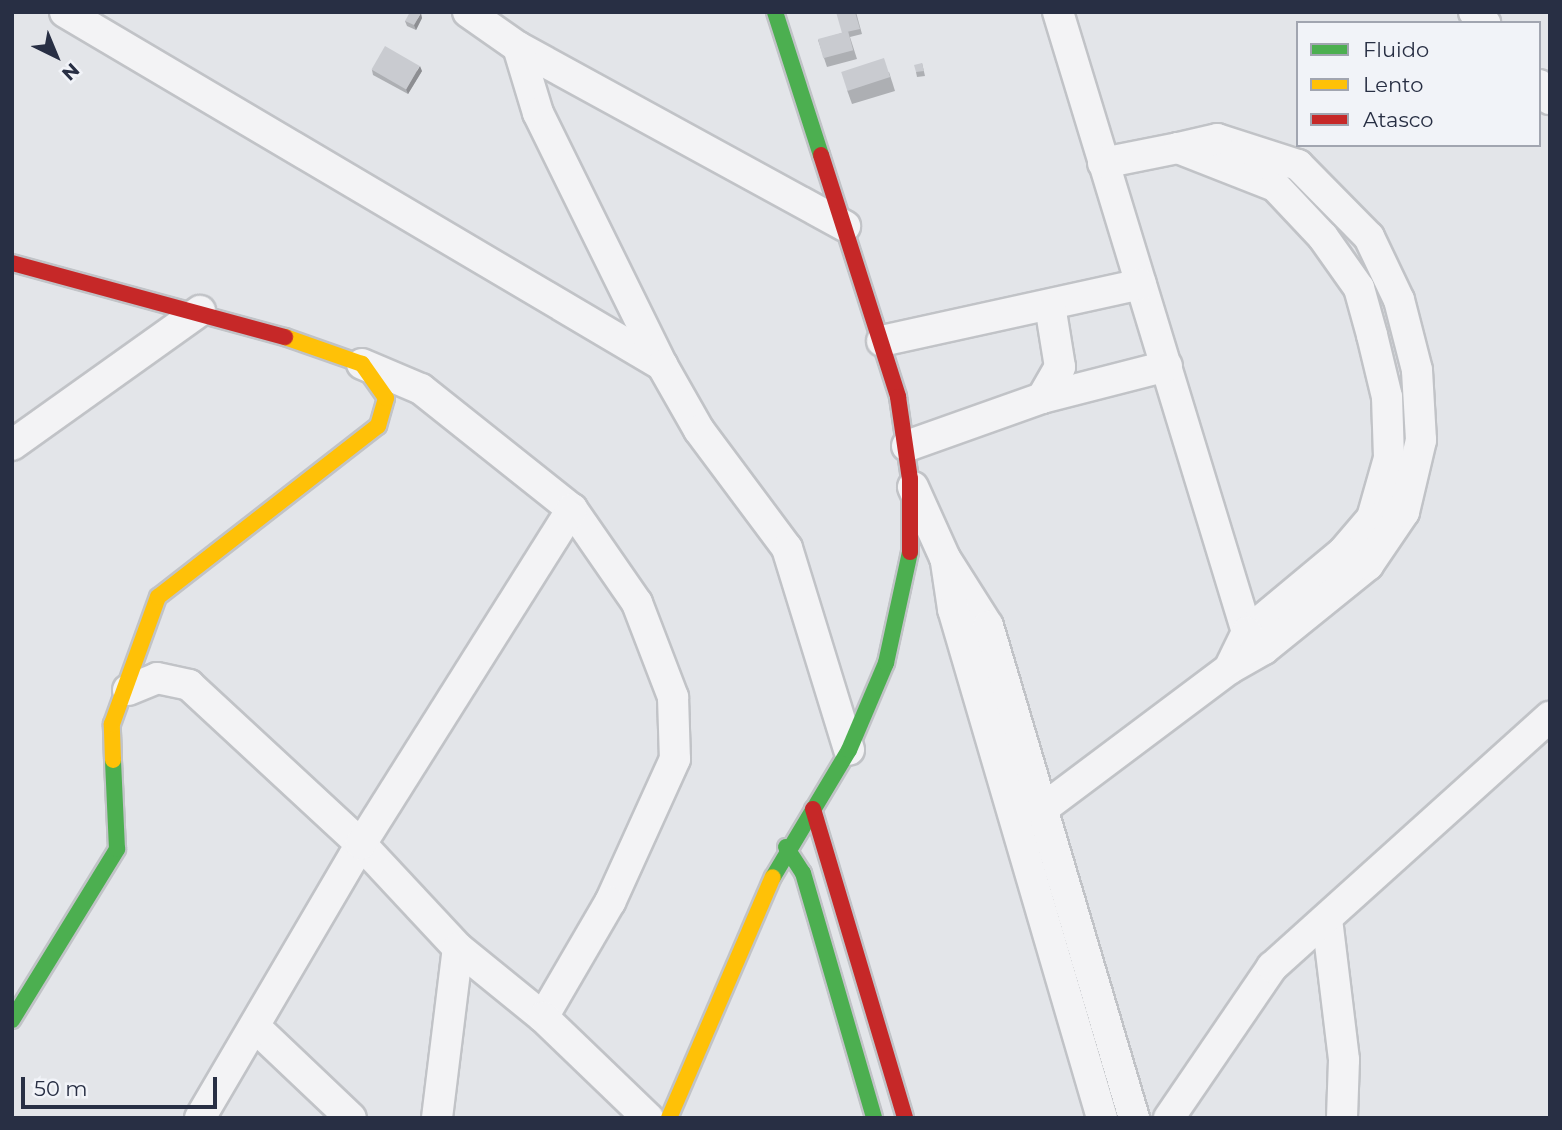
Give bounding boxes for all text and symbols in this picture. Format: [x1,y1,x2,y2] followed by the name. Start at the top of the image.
[21,21,91,91] north arrow
[1296,21,1541,147] legend
[1363,37,1429,62] text: Fluido
[57,58,84,85] text: N
[1363,72,1423,97] text: Lento
[1363,107,1434,132] text: Atasco
[24,1064,220,1108] scale bar
[34,1076,88,1101] text: 50 m

